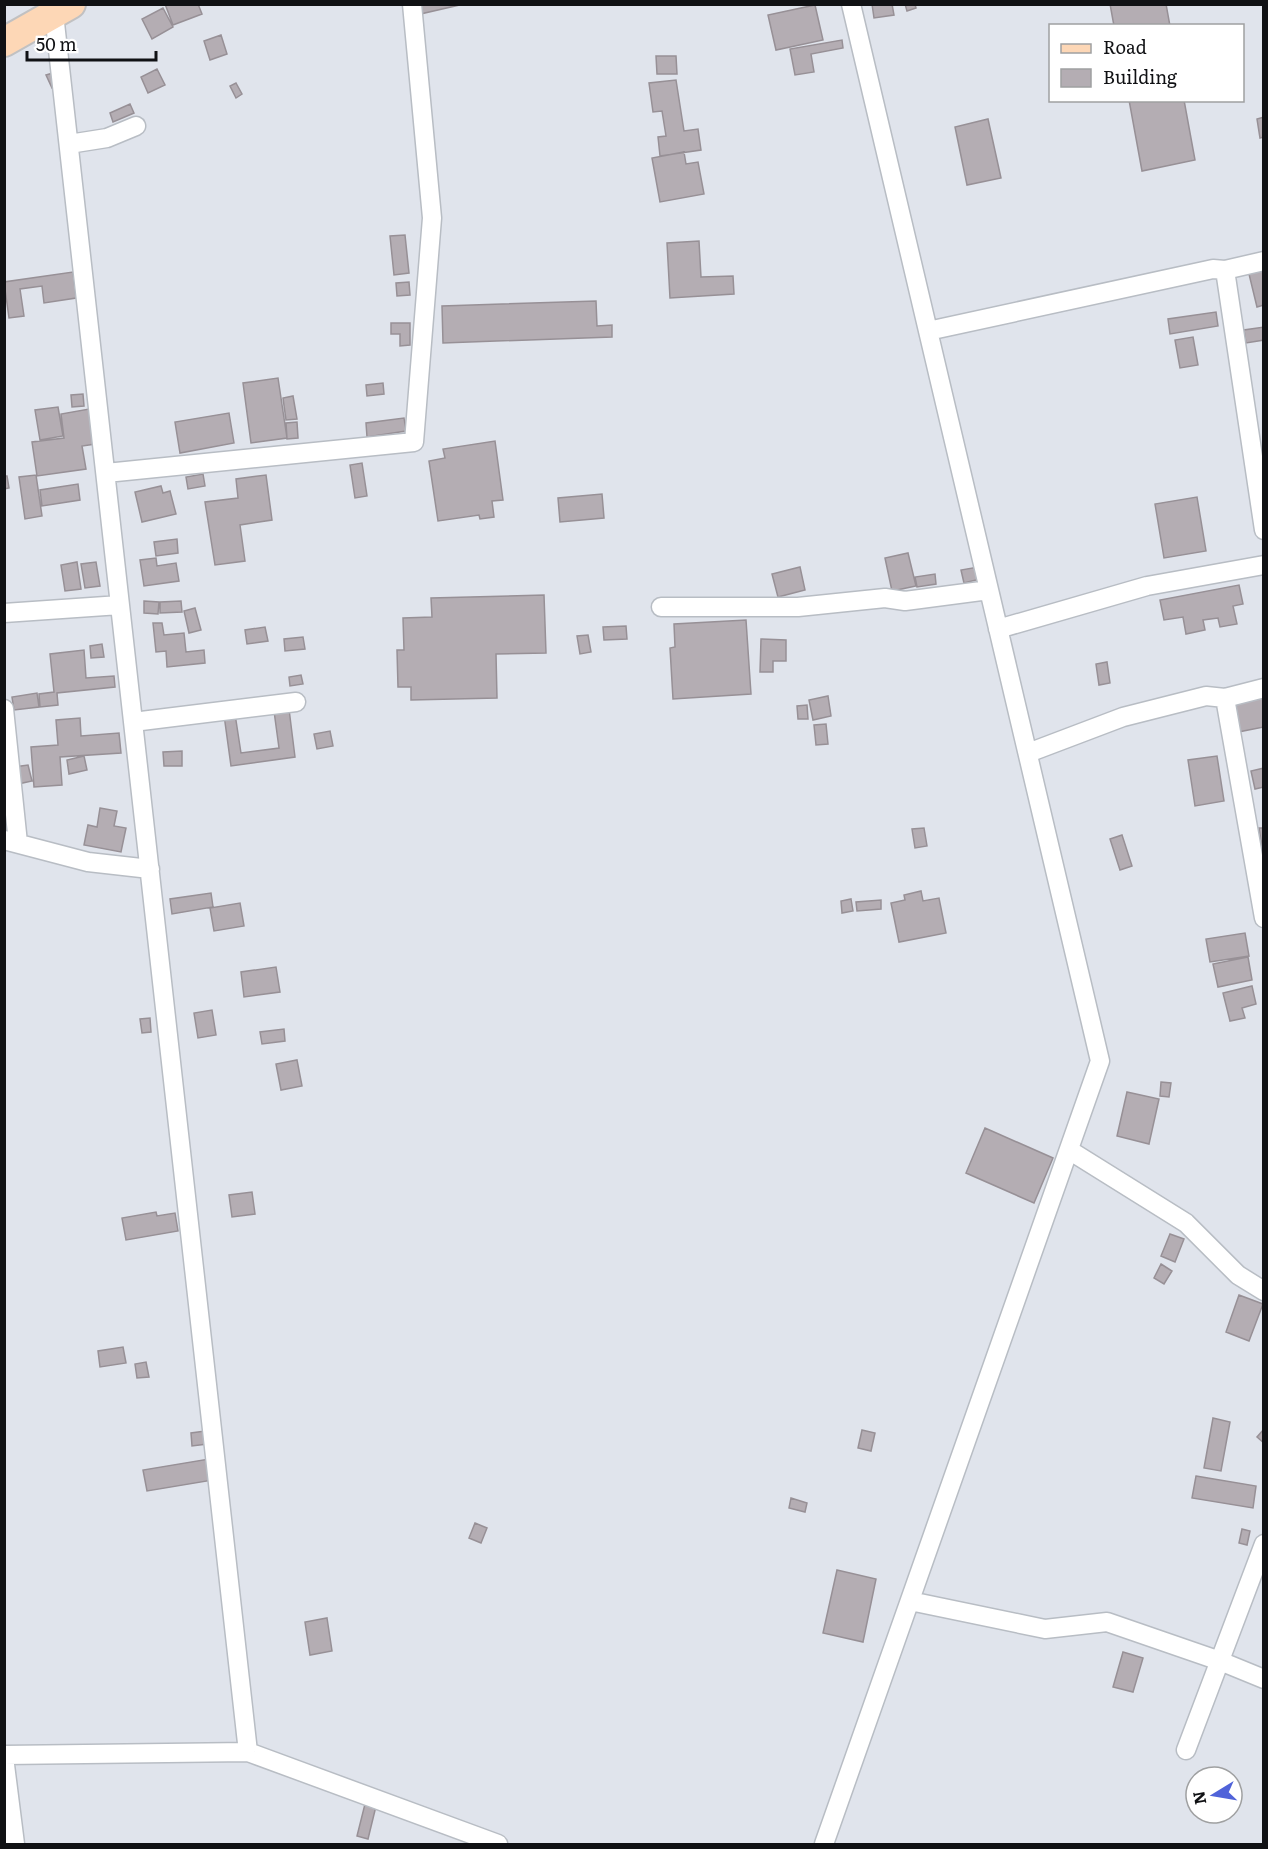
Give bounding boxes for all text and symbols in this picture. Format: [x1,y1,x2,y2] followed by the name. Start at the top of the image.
[27,24,156,62] scale bar
[1049,24,1244,102] legend
[36,30,77,57] text: 50 m
[1103,33,1147,60] text: Road
[1103,63,1178,90] text: Building
[1184,1765,1244,1825] north arrow
[1185,1789,1211,1807] text: N

